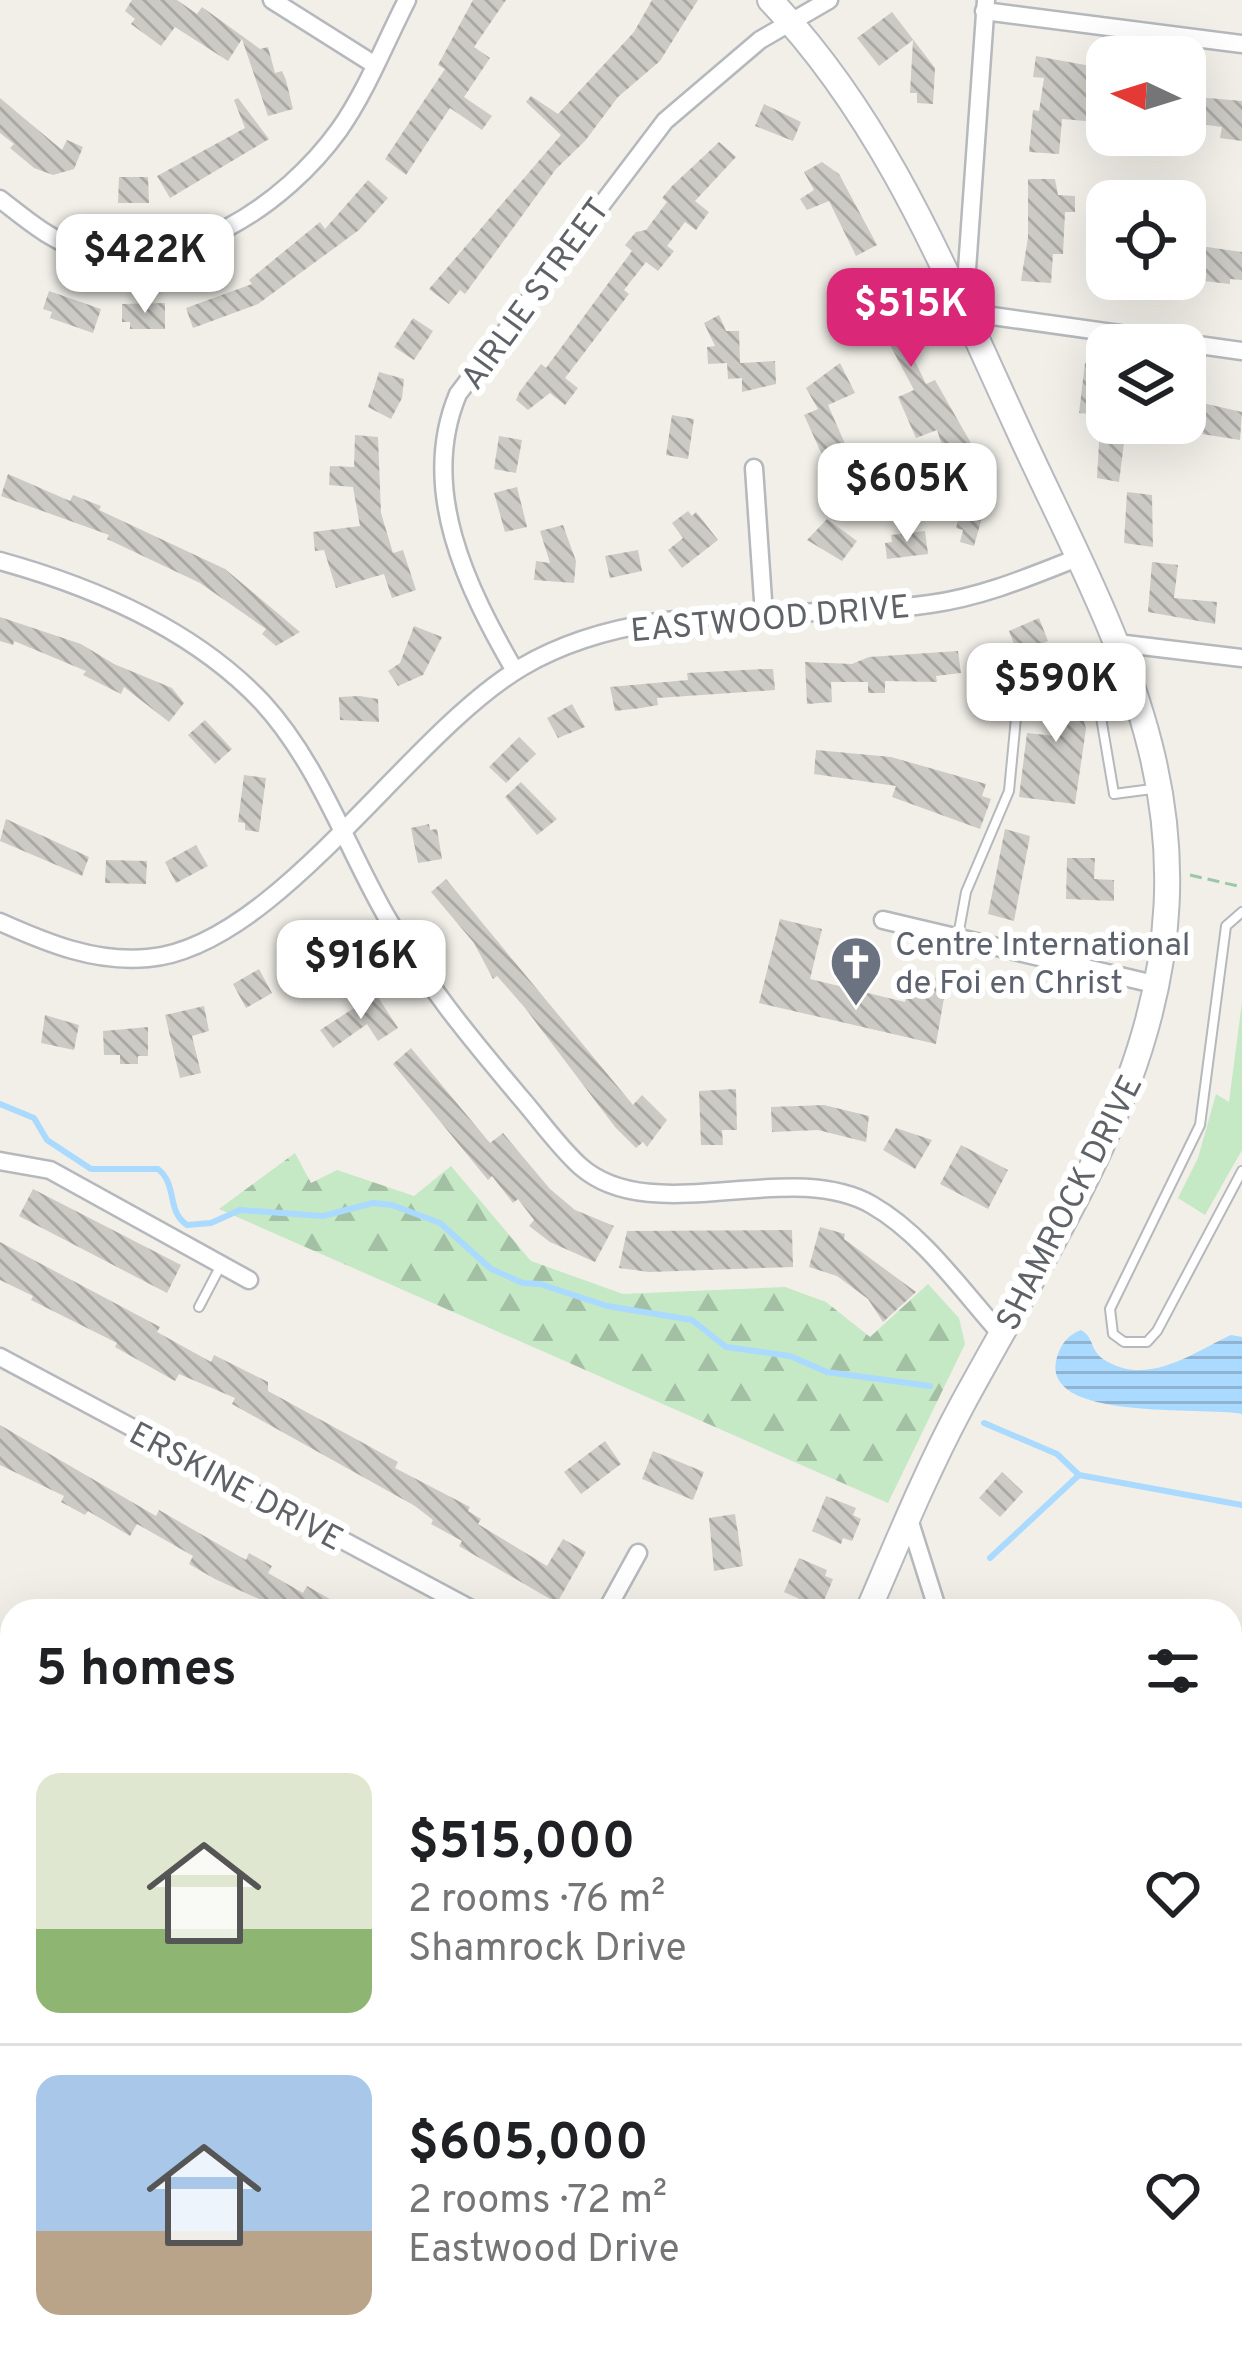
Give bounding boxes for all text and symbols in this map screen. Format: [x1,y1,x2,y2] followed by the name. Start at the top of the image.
[1086,36,1206,156] north arrow
[1086,36,1206,444] map controls
[1086,180,1206,300] button: locate
[454,191,621,399] street label: AIRLIE STREET
[61,214,229,316] pin: $422K
[83,228,207,277] text: $422K
[827,268,995,370] pin: $515K
[854,282,968,331] text: $515K
[1086,324,1206,444] button: layers
[823,443,991,545] pin: $605K
[845,457,969,506] text: $605K
[629,588,912,654] street label: EASTWOOD DRIVE
[972,643,1140,745] pin: $590K
[994,657,1118,706] text: $590K
[277,920,445,1022] pin: $916K
[895,926,1190,1006] place label: Centre International de Foi en Christ
[304,934,418,983] text: $916K
[828,934,884,1008] church icon: Centre International de Foi en Christ
[989,1069,1154,1339] street label: SHAMROCK DRIVE
[121,1414,349,1563] street label: ERSKINE DRIVE
[1140,1638,1206,1704] icon: filters
[36,1639,237,1704] text: 5 homes
[408,1812,635,1877] text: $515,000
[132,1821,276,1965] icon: home
[1140,1860,1206,1926] icon: heart
[408,1877,665,1926] text: 2 rooms · 76 m²
[408,1926,686,1975] text: Shamrock Drive
[408,2113,649,2178] text: $605,000
[132,2123,276,2267] icon: home
[1140,2162,1206,2228] icon: heart
[408,2178,667,2227] text: 2 rooms · 72 m²
[408,2227,679,2276] text: Eastwood Drive

